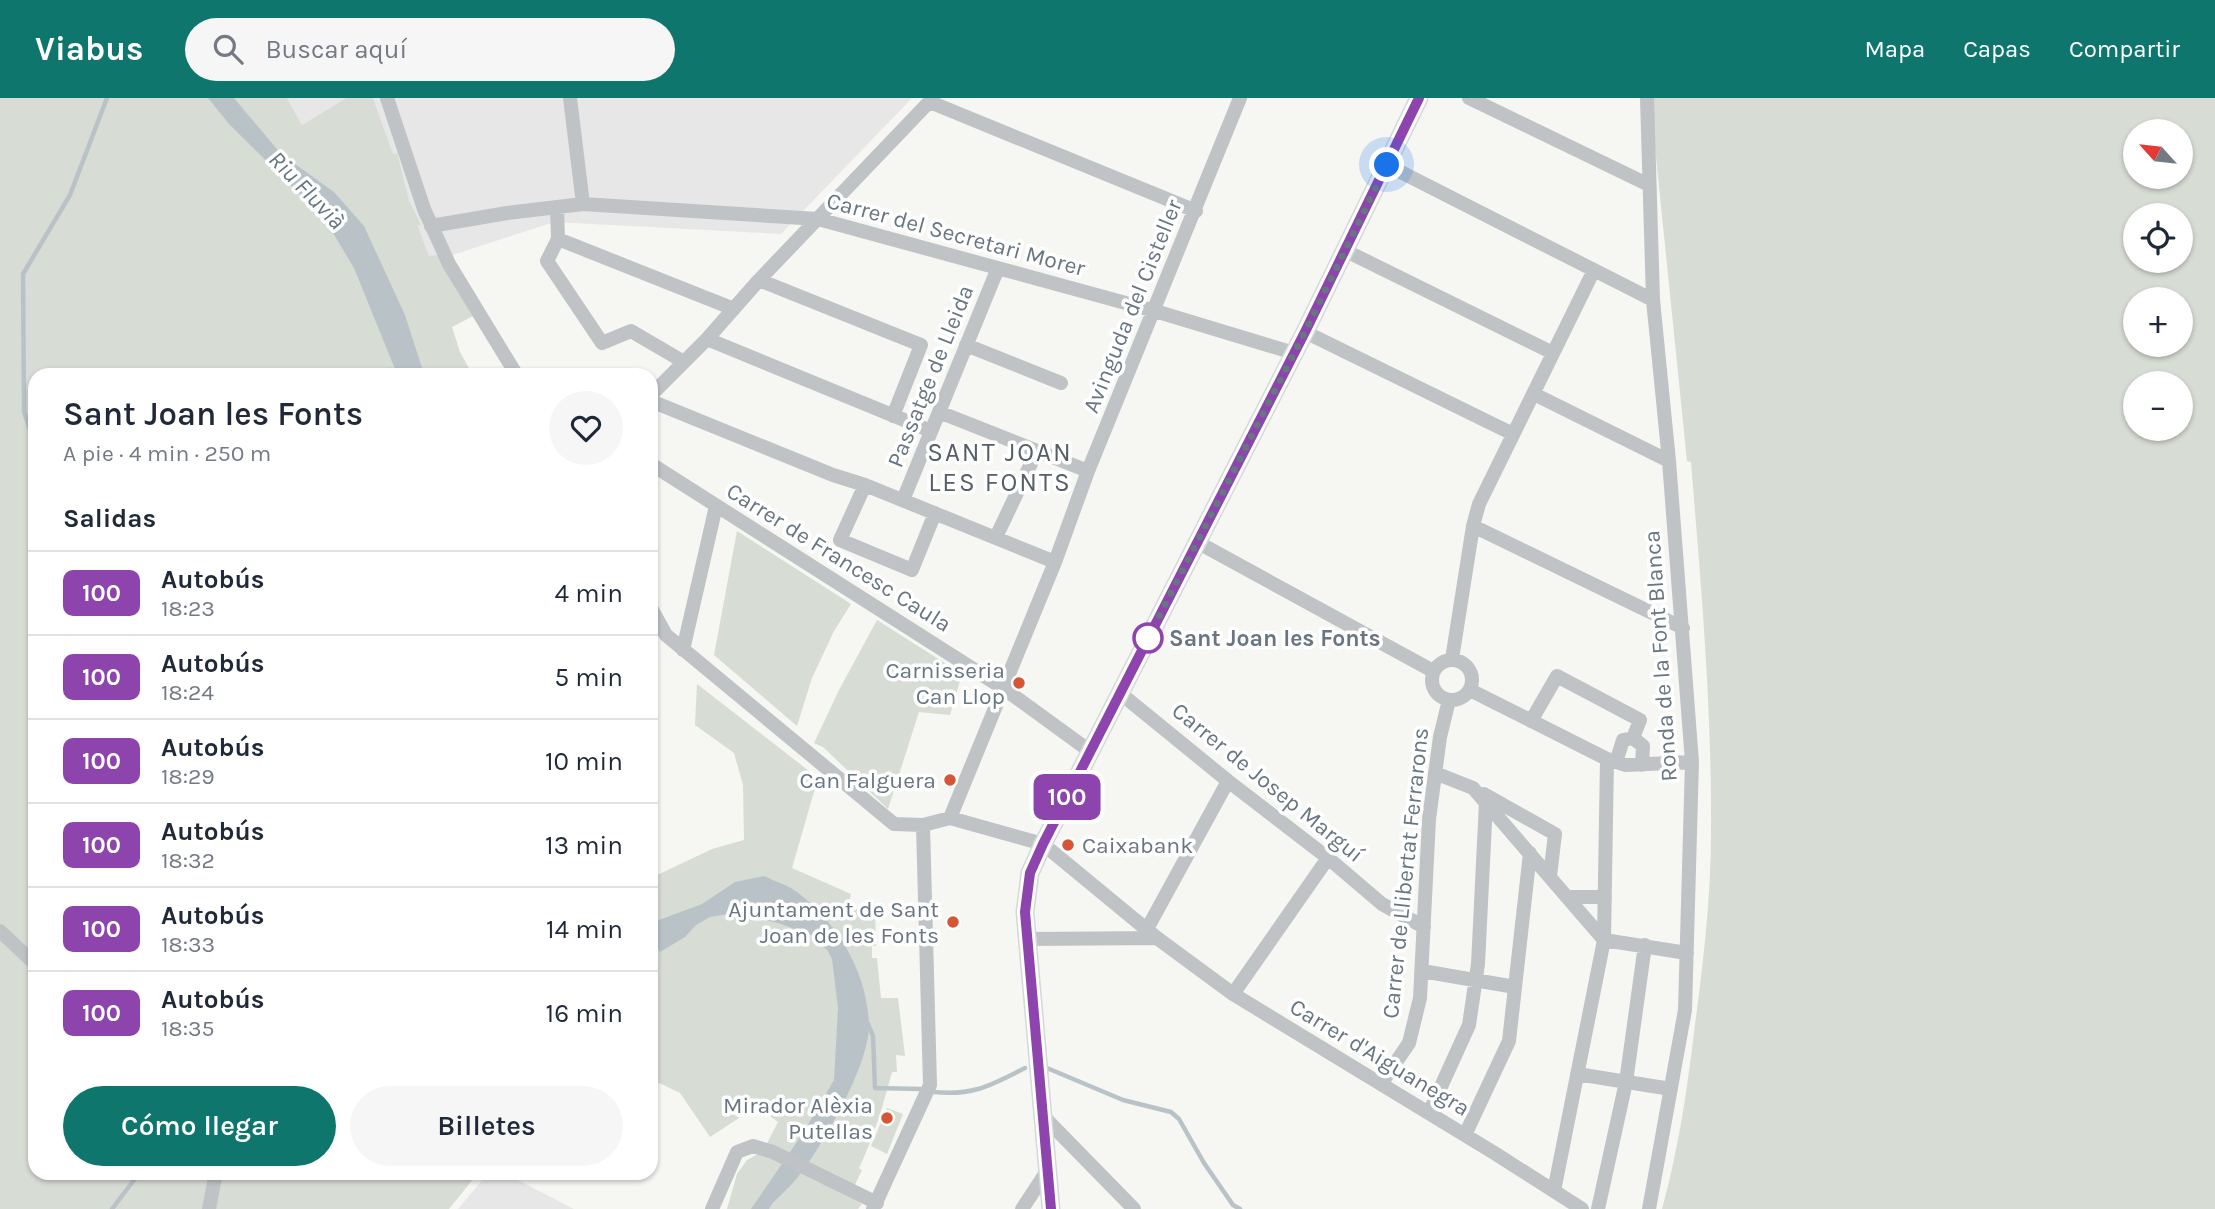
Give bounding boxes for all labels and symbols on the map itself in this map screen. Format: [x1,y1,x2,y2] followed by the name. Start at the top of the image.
[2123,119,2193,189] north arrow
[263,145,351,235] water label: Riu Fluvià
[1369,147,1404,182] your location
[824,187,1089,282] street label: Carrer del Secretari Morer
[1077,195,1188,417] street label: Avinguda del Cisteller
[882,281,979,471] street label: Passatge de Lleida
[927,437,1073,498] district label: SANT JOAN LES FONTS
[721,477,956,638] street label: Carrer de Francesc Caula
[1638,530,1683,782] street label: Ronda de la Font Blanca
[1133,623,1163,653] marker: Sant Joan les Fonts
[1169,625,1381,652] place label: Sant Joan les Fonts
[885,657,1005,710] place label: Carnisseria Can Llop
[1011,675,1027,691] marker: Carnisseria Can Llop
[1167,697,1369,868] street label: Carrer de Josep Marguí
[1377,726,1434,1020] street label: Carrer de Llibertat Ferrarons
[800,767,936,794] place label: Can Falguera
[942,772,958,788] marker: Can Falguera
[1027,774,1107,820] line badge: 100
[1082,832,1193,859] place label: Caixabank
[1060,837,1076,853] marker: Caixabank
[728,896,939,949] place label: Ajuntament de Sant Joan de les Fonts
[945,914,961,930] marker: Ajuntament de Sant Joan de les Fonts
[1285,993,1475,1122] street label: Carrer d'Aiguanegra
[723,1092,873,1145] place label: Mirador Alèxia Putellas
[879,1110,895,1126] marker: Mirador Alèxia Putellas

